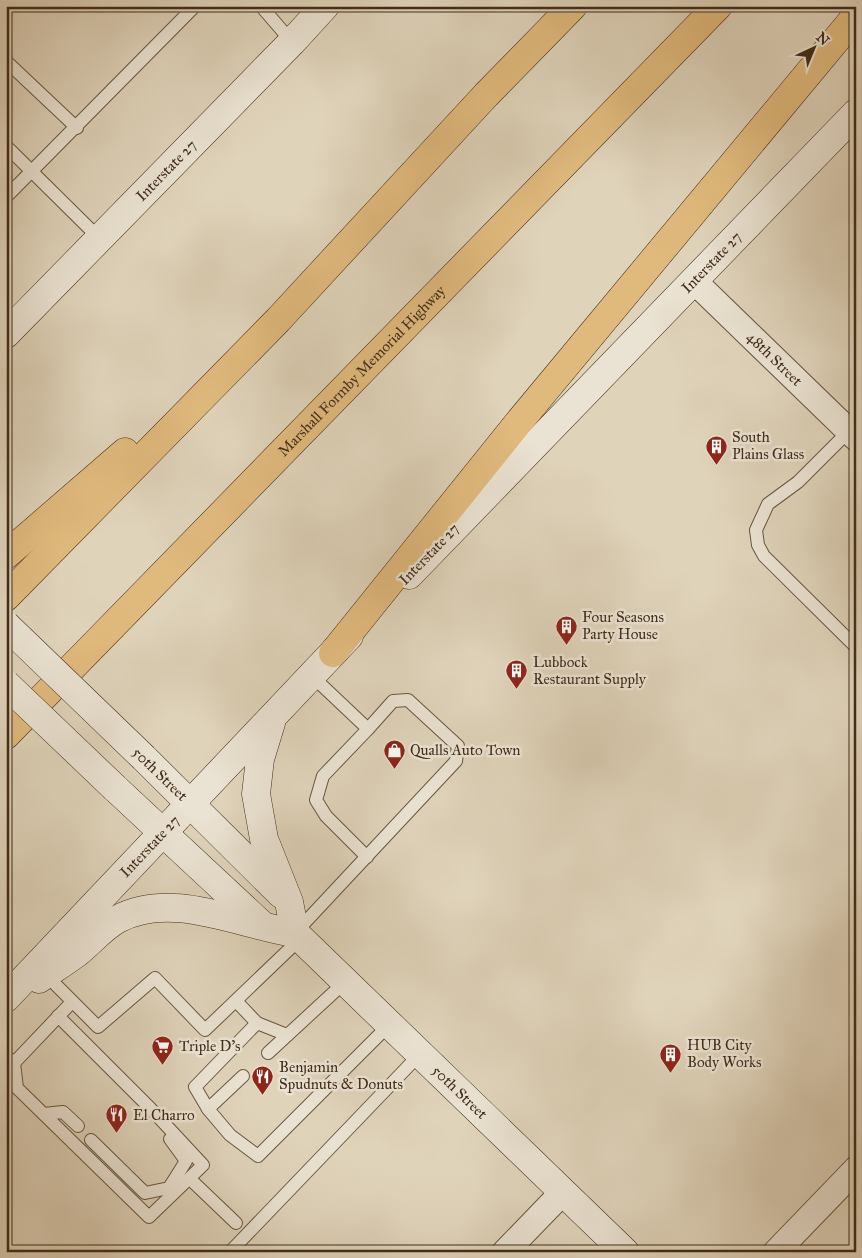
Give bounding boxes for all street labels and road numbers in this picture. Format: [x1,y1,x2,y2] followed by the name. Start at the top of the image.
[132,136,200,205] street label: Interstate 27
[678,228,745,297] street label: Interstate 27
[274,281,450,460] street label: Marshall Formby Memorial Highway
[743,328,807,390] street label: 48th Street
[395,519,463,589] street label: Interstate 27
[129,743,192,805] street label: 50th Street
[116,812,183,881] street label: Interstate 27
[428,1061,492,1123] street label: 50th Street

